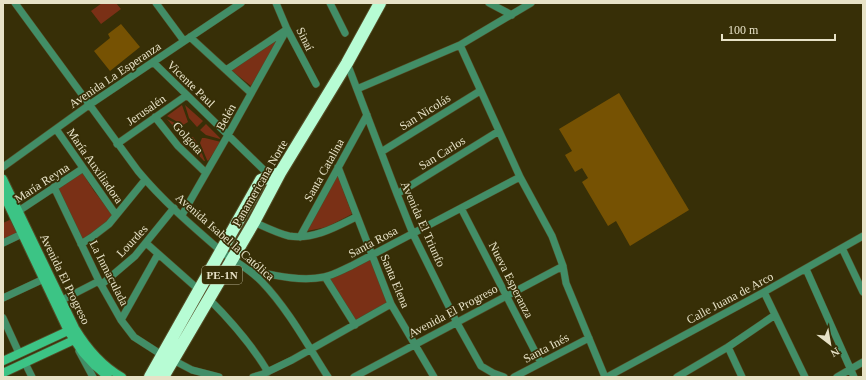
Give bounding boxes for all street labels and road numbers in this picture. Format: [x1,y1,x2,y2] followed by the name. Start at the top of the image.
[293,25,317,54] street label: Sinaí
[66,39,164,111] street label: Avenida La Esperanza
[164,58,218,111] street label: Vicente Paul
[124,91,168,129] street label: Jerusalén
[397,91,453,133] street label: San Nicolás
[213,101,239,133] street label: Belén
[170,119,207,158] street label: Golgota
[64,126,126,207] street label: María Auxiliadora
[416,133,468,173] street label: San Carlos
[301,136,347,204] street label: Santa Catalina
[230,137,290,229] street label: Panamericana Norte
[12,160,73,206] street label: María Reyna
[398,179,448,269] street label: Avenida El Triunfo
[173,190,278,284] street label: Avenida Isabel la Católica
[113,222,151,260] street label: Lourdes
[346,223,401,261] street label: Santa Rosa
[37,231,93,327] street label: Avenida El Progreso
[87,238,132,309] street label: La Inmaculada
[486,240,537,321] street label: Nueva Esperanza
[377,252,413,311] street label: Santa Elena
[202,266,242,284] road number: PE-1N
[684,269,776,327] street label: Calle Juana de Arco
[406,282,500,340] street label: Avenida El Progreso
[521,330,571,366] street label: Santa Inés

